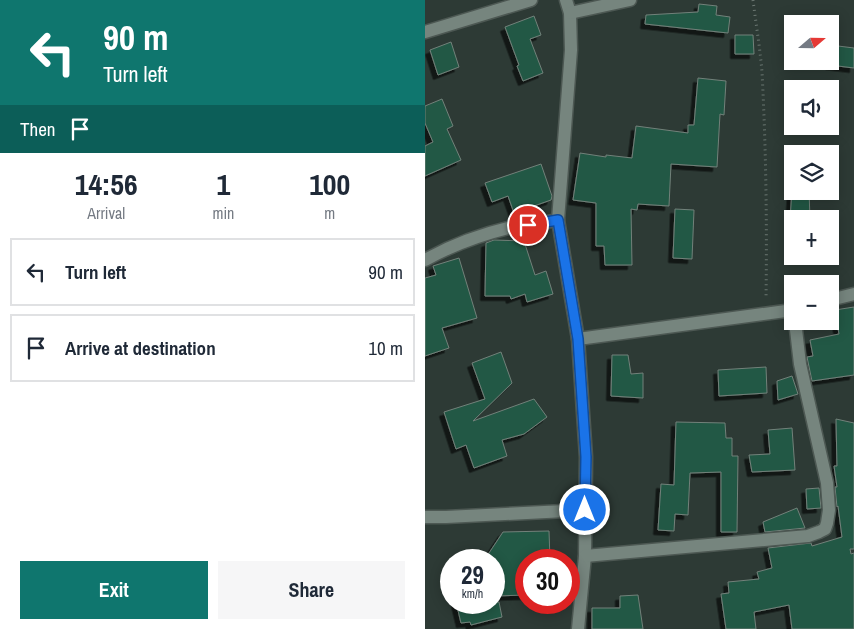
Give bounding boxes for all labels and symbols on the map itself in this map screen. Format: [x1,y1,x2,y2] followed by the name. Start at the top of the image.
[784,15,839,70] north arrow
[507,204,549,246] pin
[558,483,610,535] position arrow
[515,549,580,614] speed limit sign: 30

